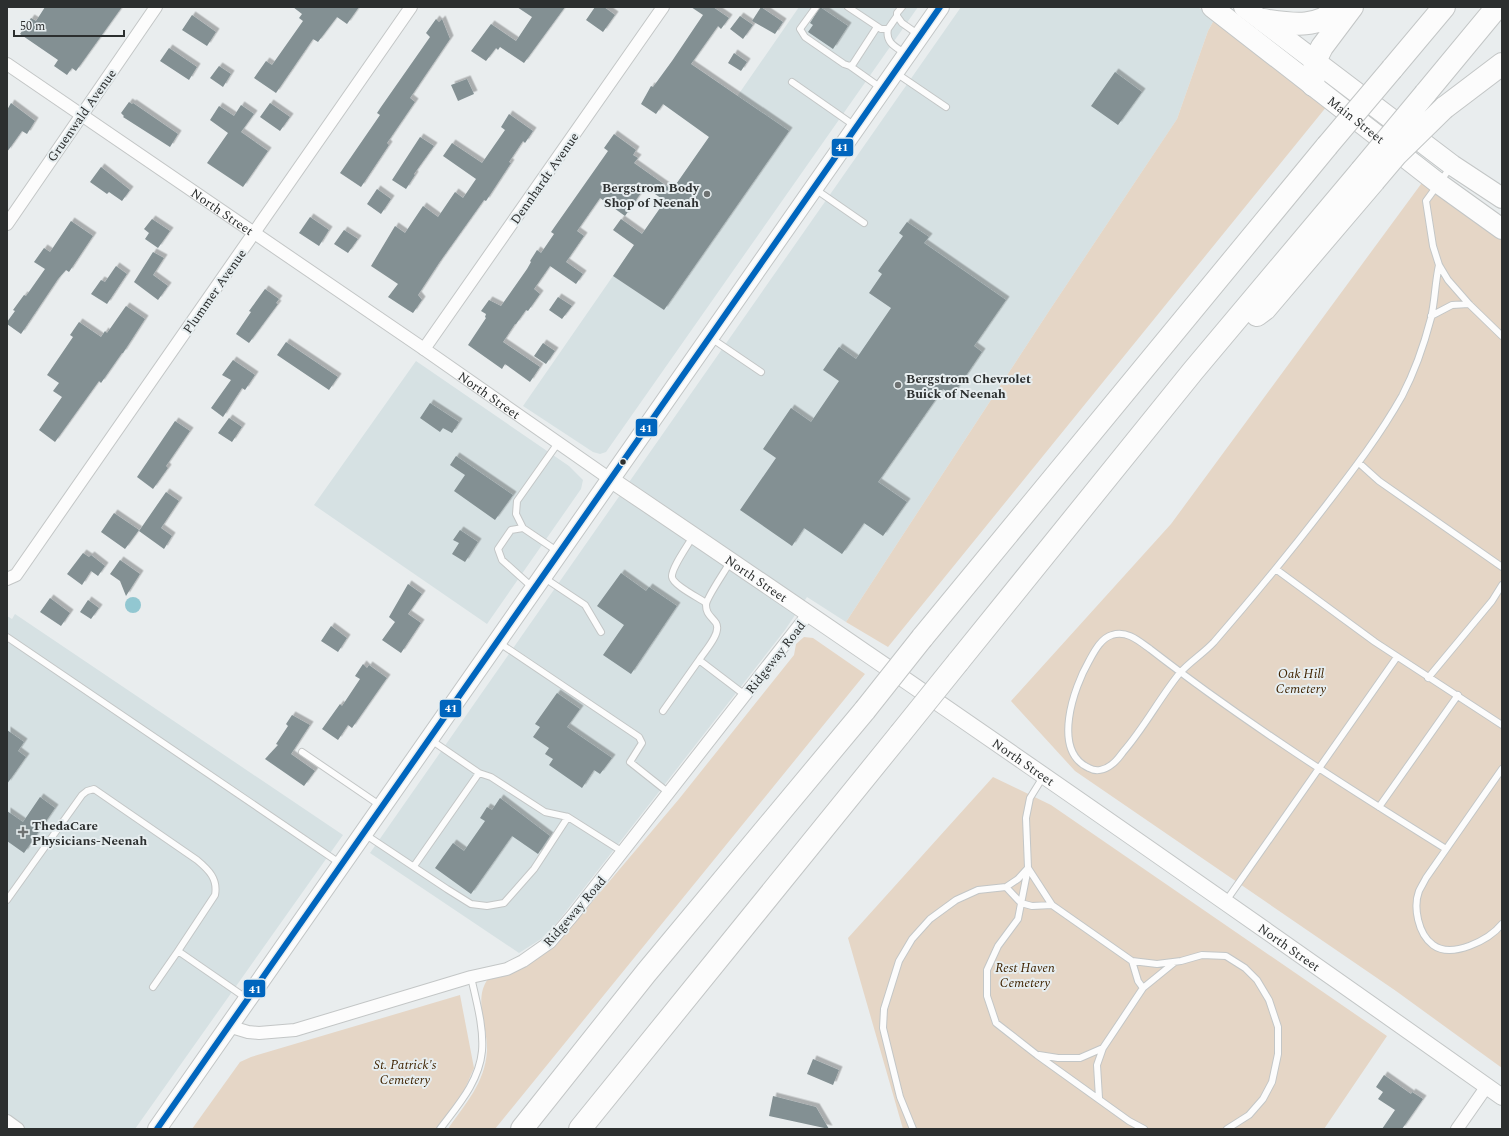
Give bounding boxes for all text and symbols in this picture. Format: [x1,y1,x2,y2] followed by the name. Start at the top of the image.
[14,12,124,38] scale bar
[20,17,45,36] text: 50 m
[42,65,121,166] street label: Gruenwald Avenue
[1323,91,1389,149] street label: Main Street
[505,128,584,229] street label: Dennhardt Avenue
[831,138,854,157] line badge: 41
[836,139,848,156] text: 41
[602,178,700,213] place label: Bergstrom Body Shop of Neenah
[186,183,258,241] street label: North Street
[702,189,712,199] marker: Bergstrom Body Shop of Neenah
[178,245,252,338] street label: Plummer Avenue
[454,367,525,425] street label: North Street
[906,369,1031,404] place label: Bergstrom Chevrolet Buick of Neenah
[893,380,903,390] marker: Bergstrom Chevrolet Buick of Neenah
[635,418,658,437] line badge: 41
[640,420,652,437] text: 41
[618,457,628,467] unlabelled marker
[721,550,792,608] street label: North Street
[741,617,811,698] street label: Ridgeway Road
[1276,664,1326,699] park label: Oak Hill Cemetery
[439,699,462,718] line badge: 41
[445,700,457,717] text: 41
[988,734,1059,791] street label: North Street
[32,816,147,851] place label: ThedaCare Physicians-Neenah
[17,826,29,838] marker: ThedaCare Physicians-Neenah
[538,872,611,951] street label: Ridgeway Road
[1254,919,1324,977] street label: North Street
[995,958,1055,993] park label: Rest Haven Cemetery
[243,979,266,998] line badge: 41
[249,981,261,998] text: 41
[374,1055,437,1090] park label: St. Patrick's Cemetery

